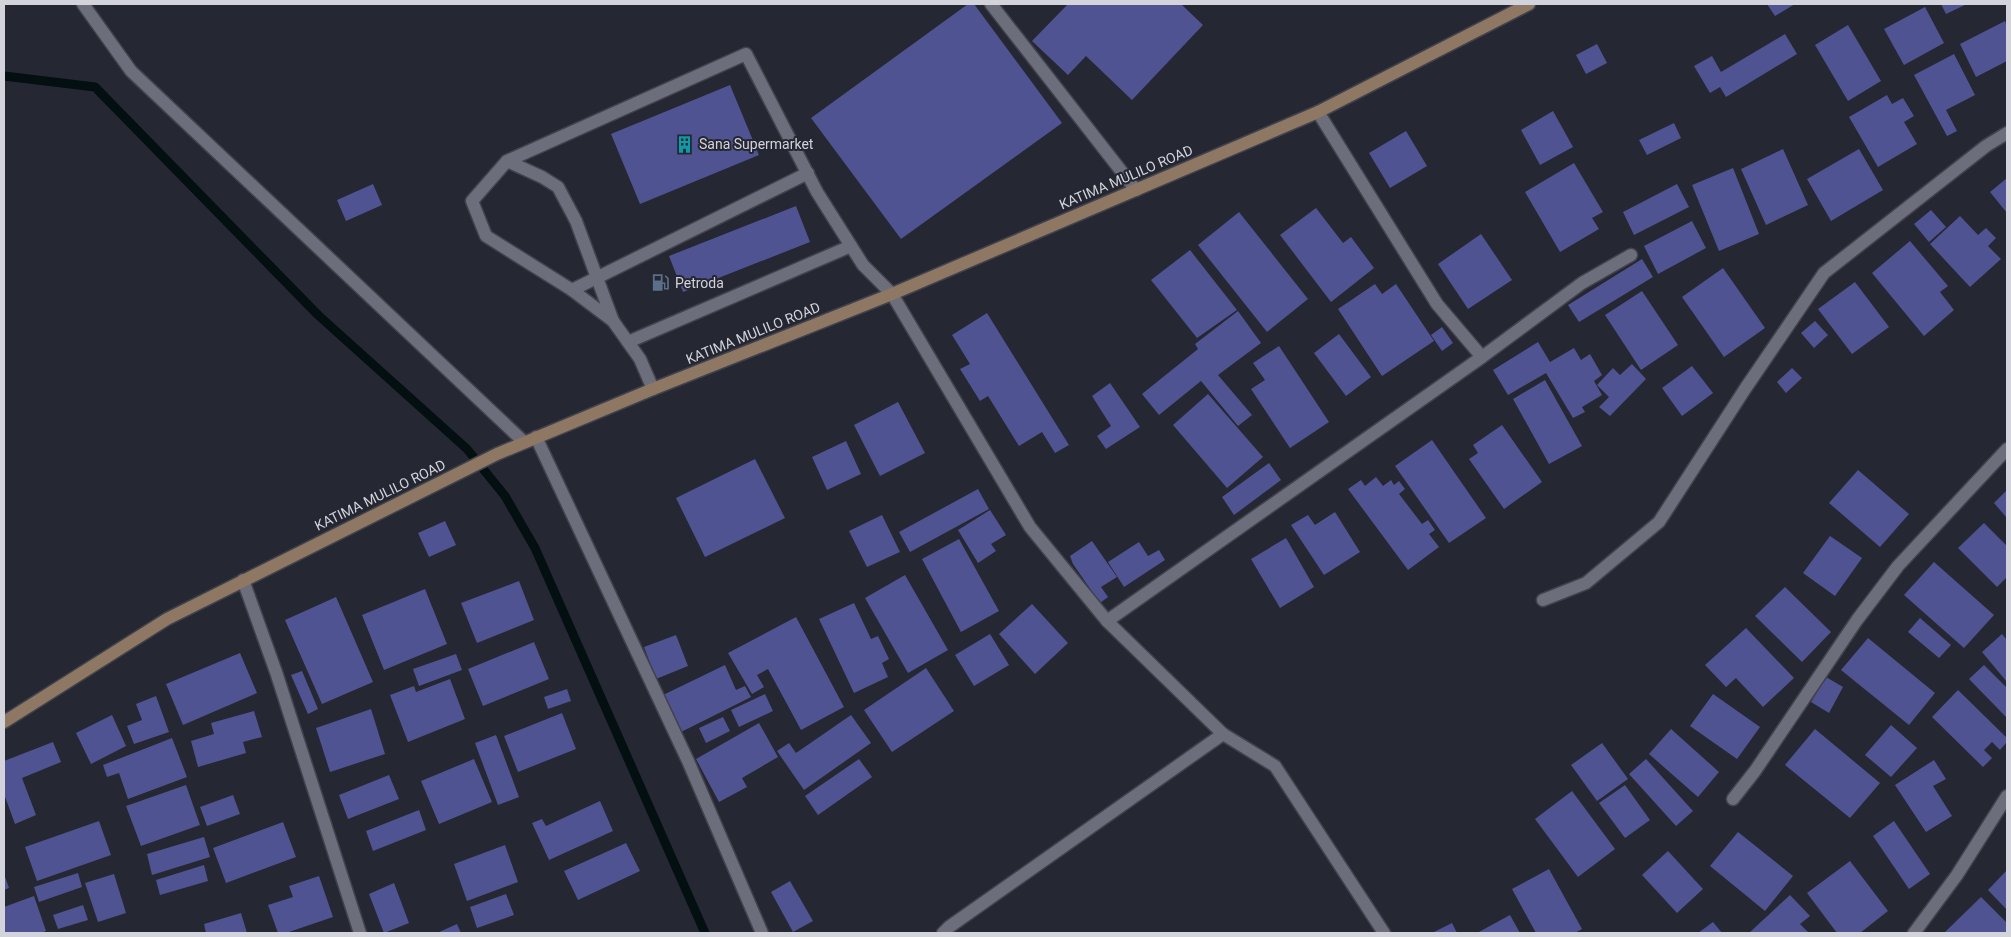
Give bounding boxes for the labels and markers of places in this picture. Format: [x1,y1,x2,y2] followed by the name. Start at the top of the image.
[675,134,695,154] building icon: Sana Supermarket
[699,136,814,152] place label: Sana Supermarket
[651,273,671,293] fuel station icon: Petroda
[675,275,724,291] place label: Petroda

